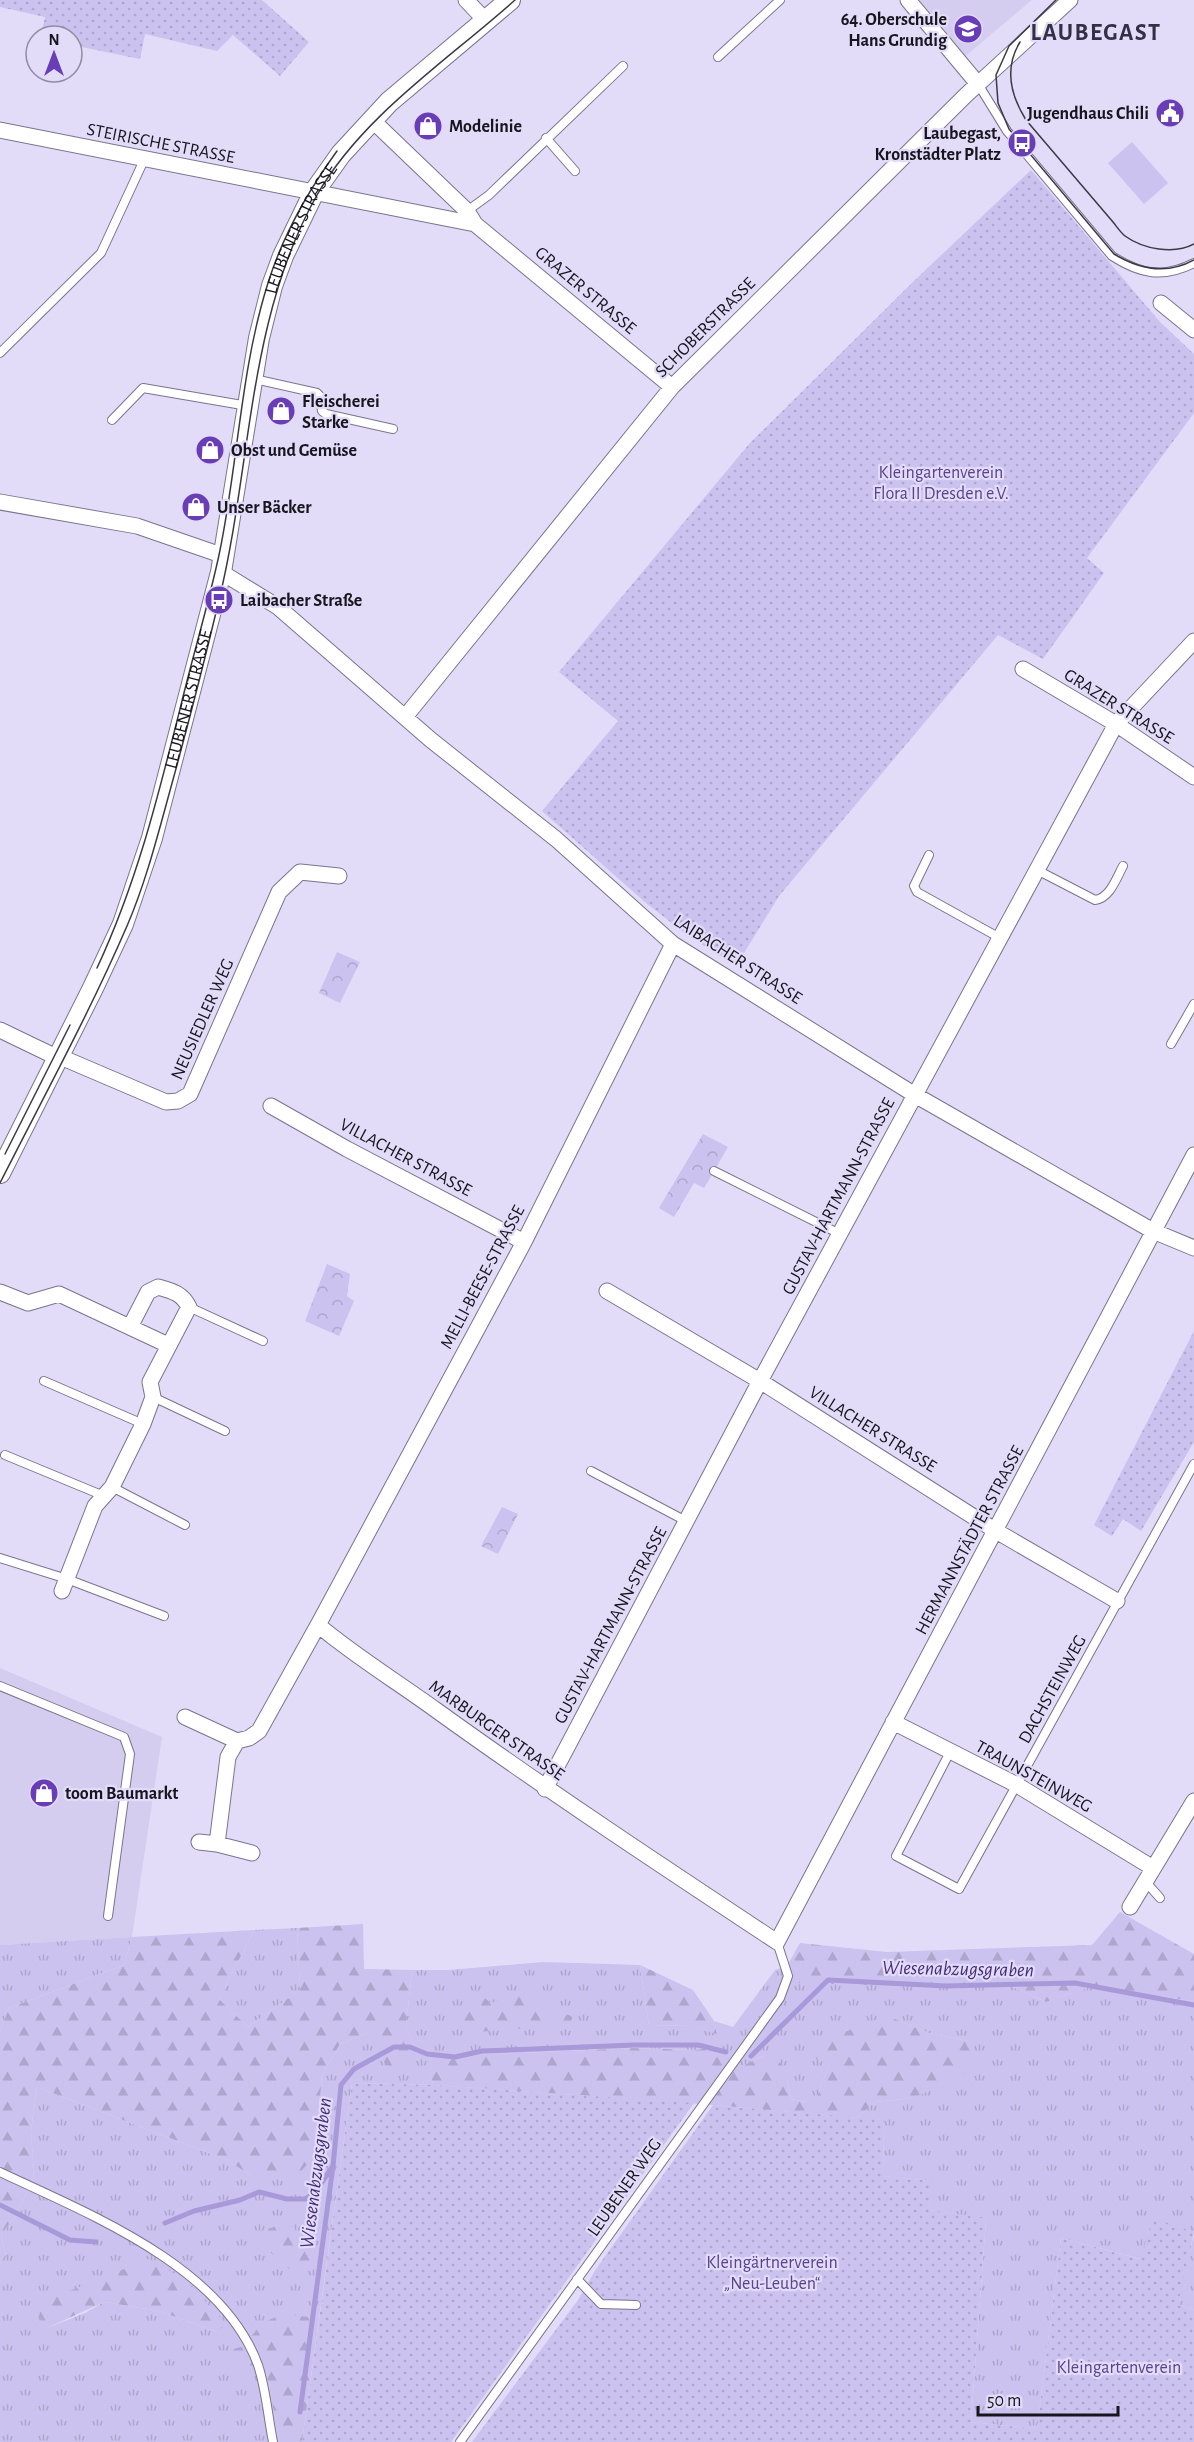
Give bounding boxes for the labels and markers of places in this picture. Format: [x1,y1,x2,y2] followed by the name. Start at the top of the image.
[841,11,948,50] place label: 64. Oberschule Hans Grundig
[952,13,984,45] school or university icon: 64. Oberschule Hans Grundig
[1154,97,1186,129] public building icon: Jugendhaus Chili
[1027,105,1149,123] place label: Jugendhaus Chili
[412,110,444,142] shop icon: Modelinie
[449,118,522,136] place label: Modelinie
[874,125,1001,164] place label: Laubegast, Kronstädter Platz
[1006,127,1038,159] bus stop icon: Laubegast, Kronstädter Platz
[302,393,380,432] place label: Fleischerei Starke
[265,395,297,427] shop icon: Fleischerei Starke
[194,434,226,466] shop icon: Obst und Gemüse
[231,442,357,460] place label: Obst und Gemüse
[180,491,212,523] shop icon: Unser Bäcker
[217,499,312,517] place label: Unser Bäcker
[203,584,235,616] bus stop icon: Laibacher Straße
[240,592,362,610] place label: Laibacher Straße
[28,1777,60,1809] shop icon: toom Baumarkt
[65,1785,178,1803] place label: toom Baumarkt

